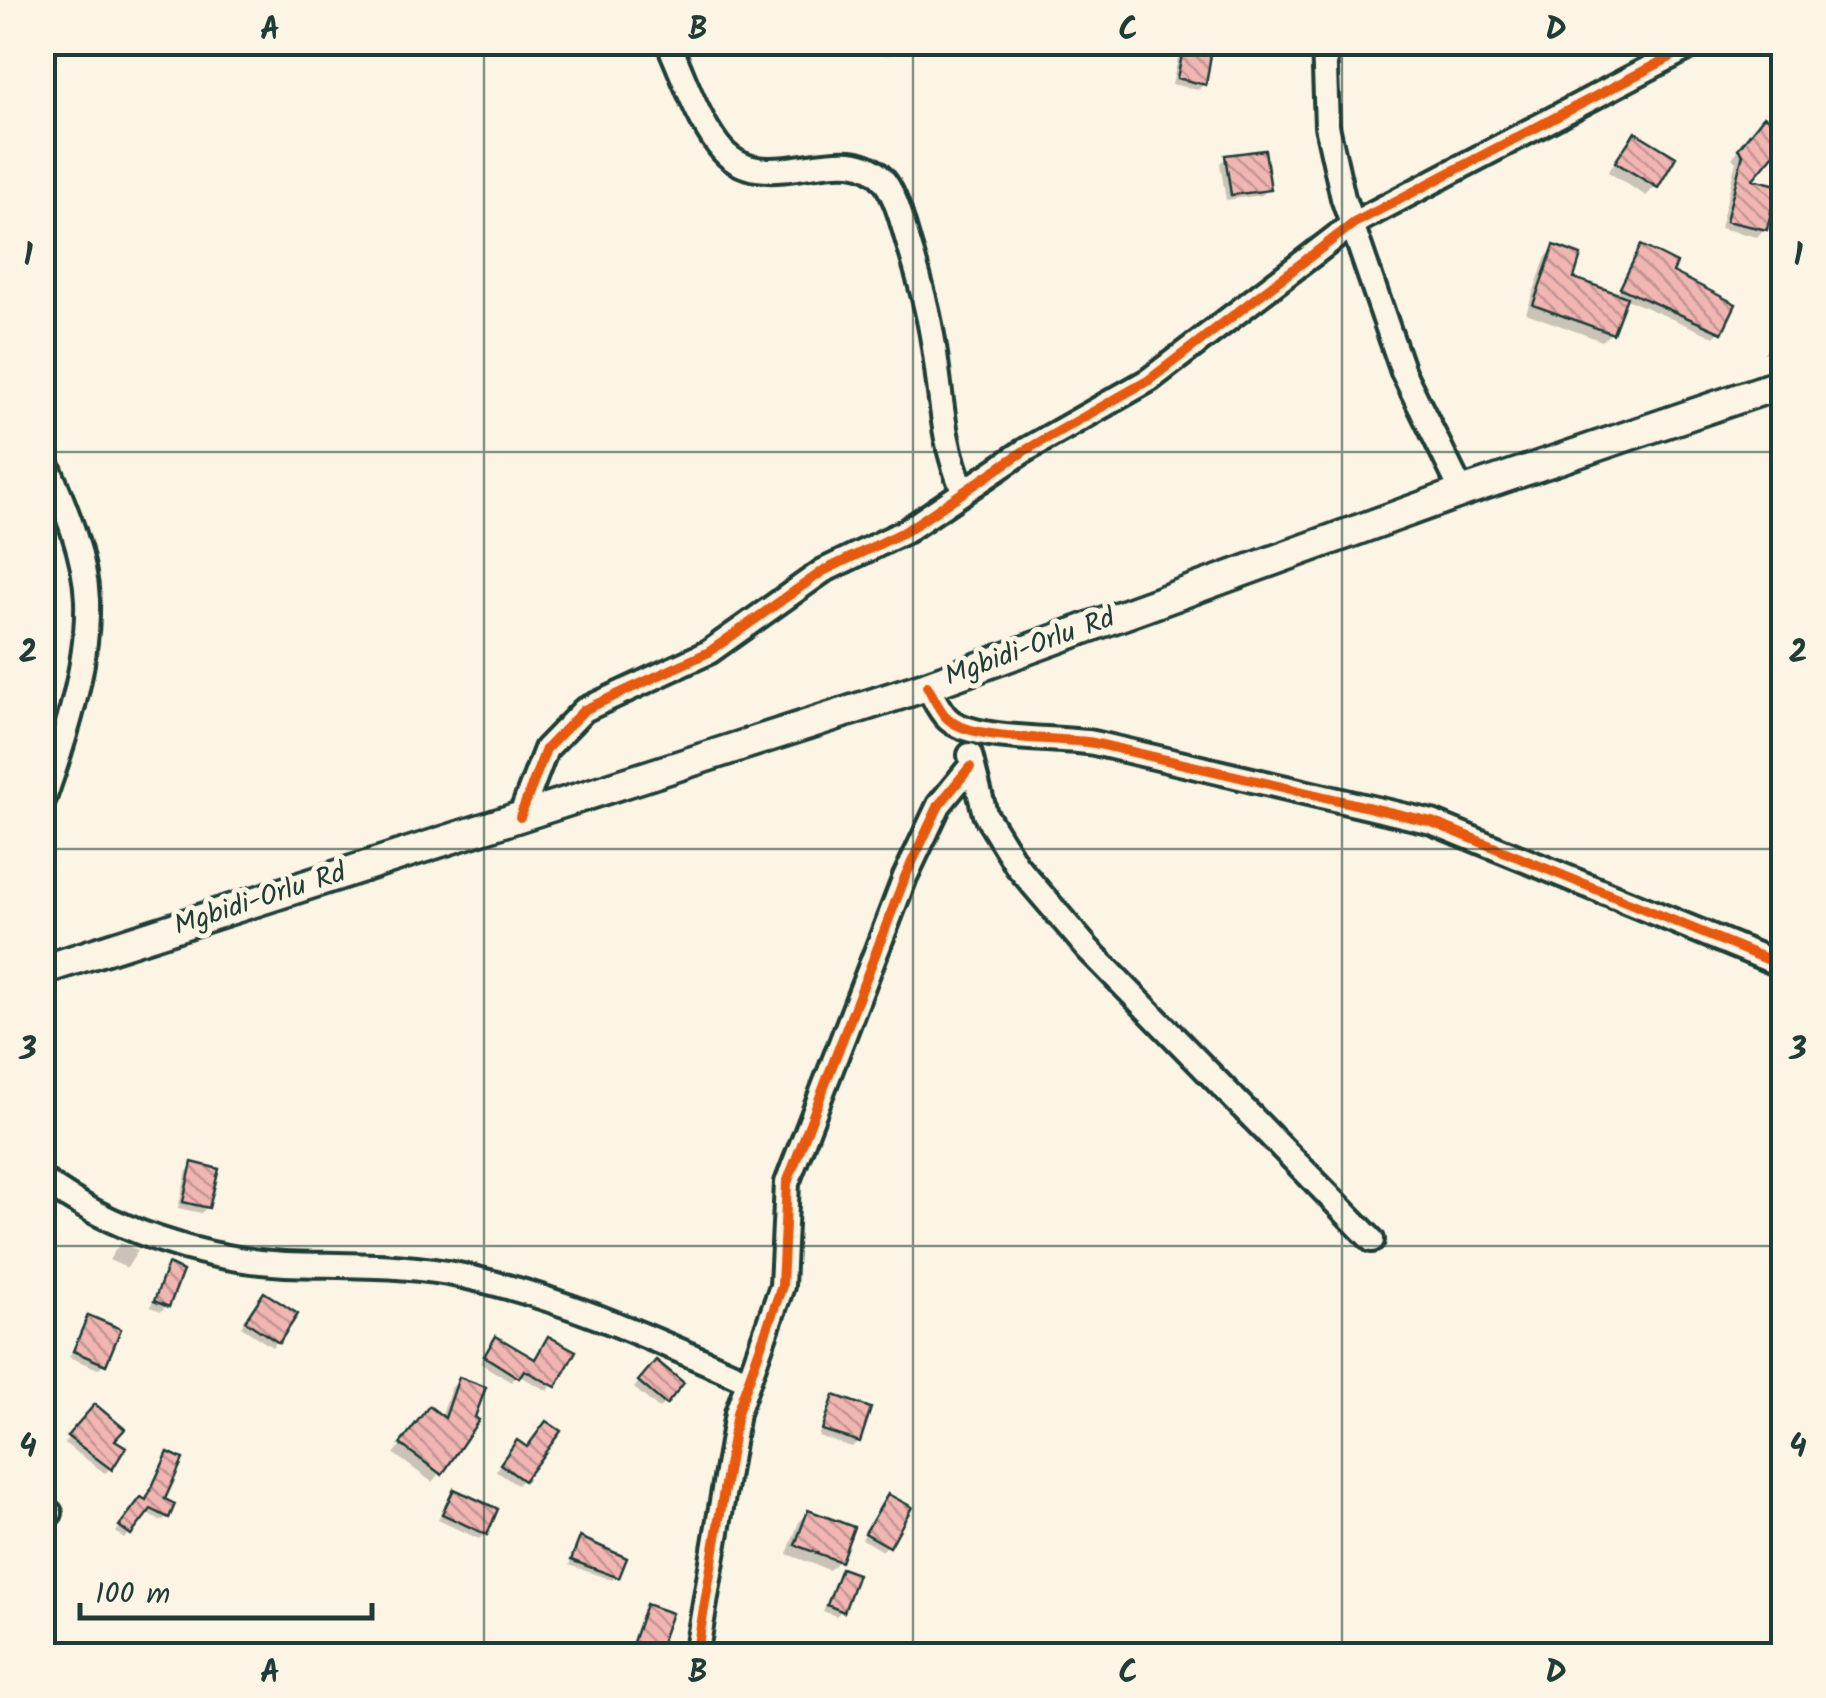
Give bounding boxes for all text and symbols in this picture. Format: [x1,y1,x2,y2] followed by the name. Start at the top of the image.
[260,5,280,56] text: A
[688,5,708,56] text: B
[1118,5,1138,56] text: C
[1545,5,1567,56] text: D
[23,231,33,282] text: 1
[1793,231,1803,282] text: 1
[938,596,1123,700] street label: Mgbidi-Orlu Rd
[19,628,37,679] text: 2
[1789,628,1807,679] text: 2
[168,851,353,949] street label: Mgbidi-Orlu Rd
[18,1025,37,1076] text: 3
[1788,1025,1807,1076] text: 3
[19,1422,37,1473] text: 4
[1789,1422,1807,1473] text: 4
[80,1558,372,1620] scale bar
[95,1571,170,1619] text: 100 m
[260,1648,280,1698] text: A
[688,1648,708,1698] text: B
[1118,1648,1138,1698] text: C
[1545,1648,1567,1698] text: D

